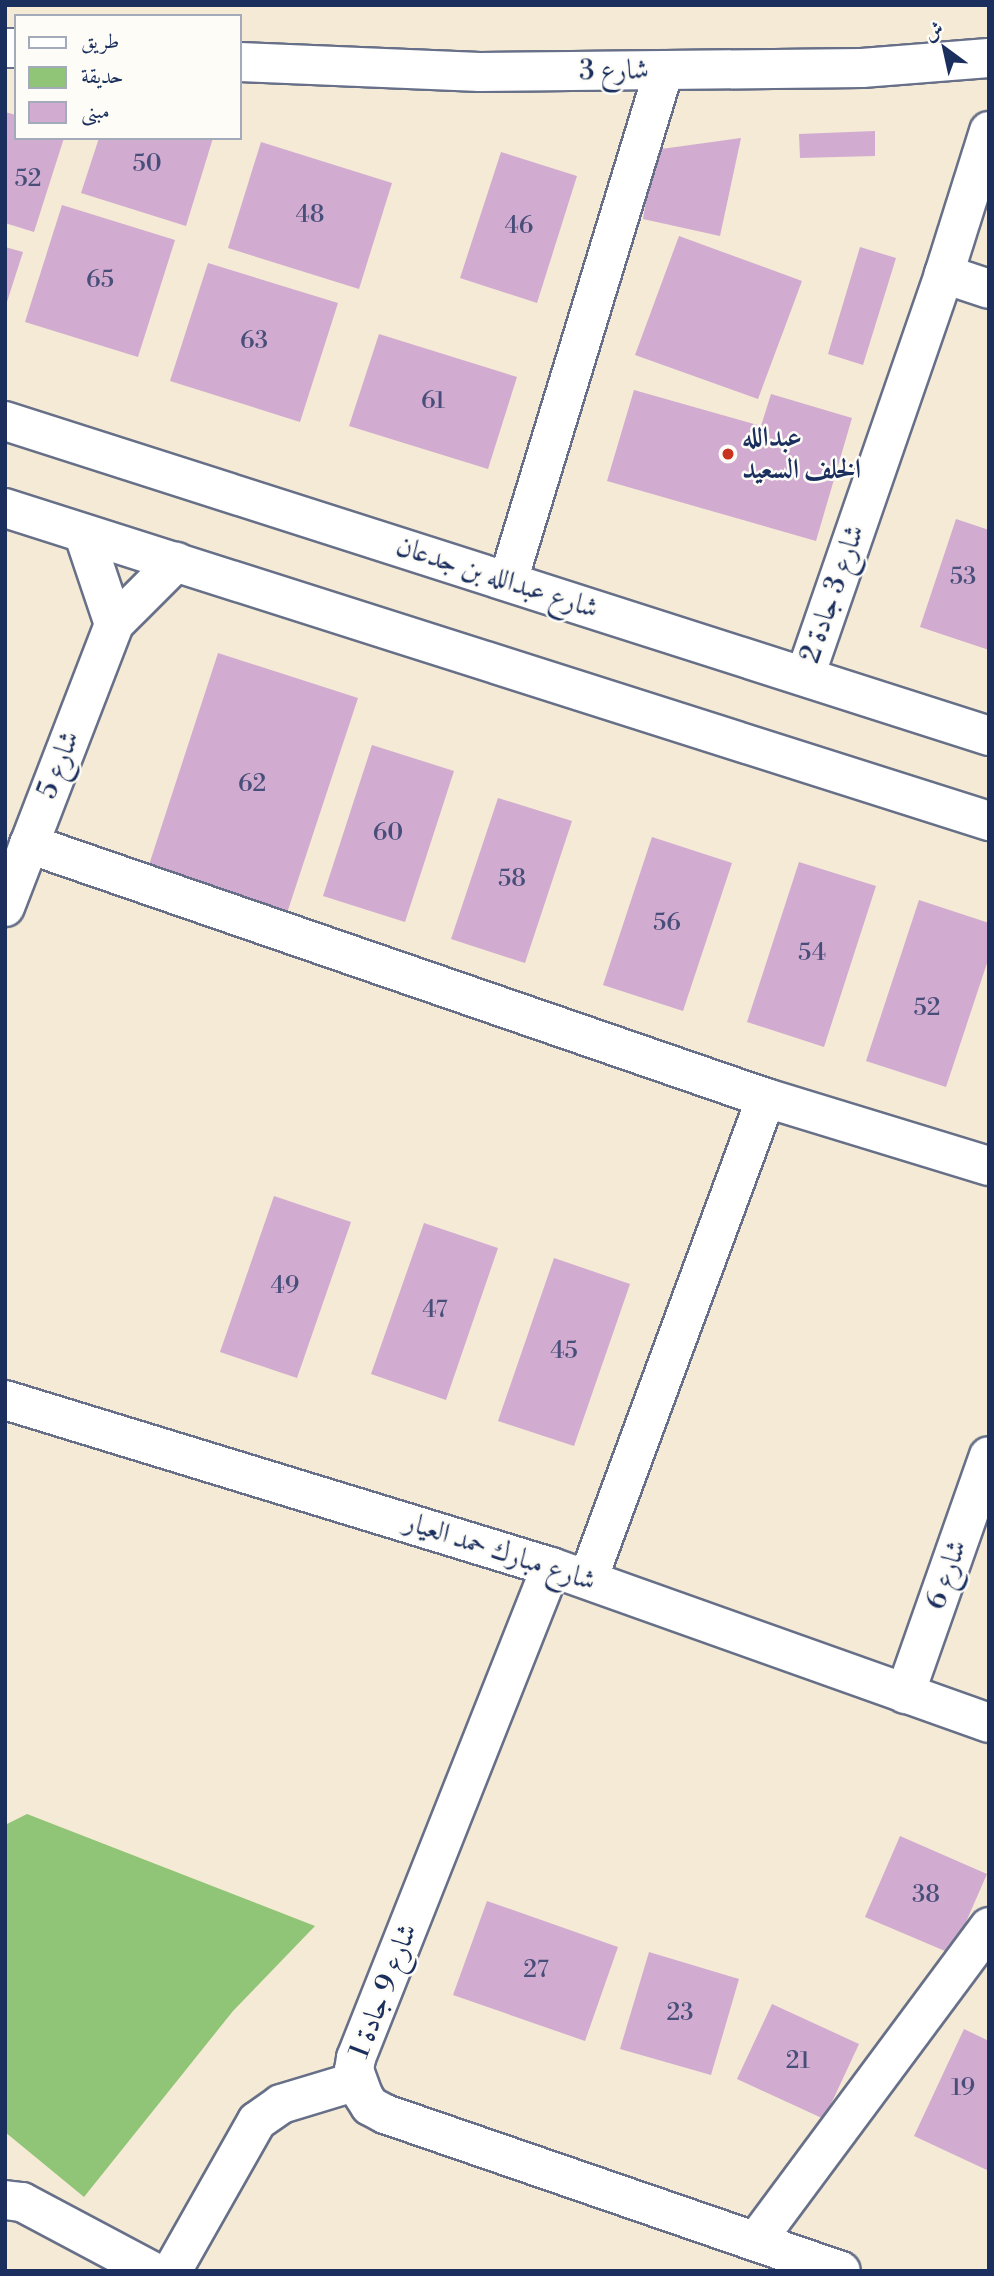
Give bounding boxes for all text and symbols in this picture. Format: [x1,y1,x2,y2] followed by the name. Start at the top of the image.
[14,14,242,140] legend
[910,14,980,84] north arrow
[919,16,948,47] text: ش
[81,29,119,55] text: طريق
[579,54,649,88] street label: شارع 3
[81,64,124,90] text: حديقة
[81,99,110,125] text: مبنى
[132,151,162,179] house number: 50
[15,166,41,194] house number: 52
[296,202,324,230] house number: 48
[505,213,533,241] house number: 46
[86,267,114,295] house number: 65
[240,328,268,356] house number: 63
[421,388,445,416] house number: 61
[742,421,861,487] place label: عبدالله الخلف السعيد
[720,446,736,462] marker: عبدالله الخلف السعيد
[794,521,872,667] street label: شارع 3 جادة 2
[392,530,602,626] street label: شارع عبدالله بن جدعان
[950,564,976,592] house number: 53
[31,726,87,804] street label: شارع 5
[238,771,266,799] house number: 62
[373,820,403,848] house number: 60
[498,866,526,894] house number: 58
[653,910,681,938] house number: 56
[798,940,826,968] house number: 54
[914,995,940,1023] house number: 52
[271,1273,299,1301] house number: 49
[422,1297,448,1325] house number: 47
[550,1338,578,1366] house number: 45
[400,1505,600,1599] street label: شارع مبارك حمد العيار
[920,1536,974,1614] street label: شارع 6
[912,1882,940,1910] house number: 38
[343,1919,425,2063] street label: شارع 9 جادة 1
[523,1957,549,1985] house number: 27
[667,2000,693,2028] house number: 23
[786,2048,810,2076] house number: 21
[951,2075,975,2103] house number: 19

